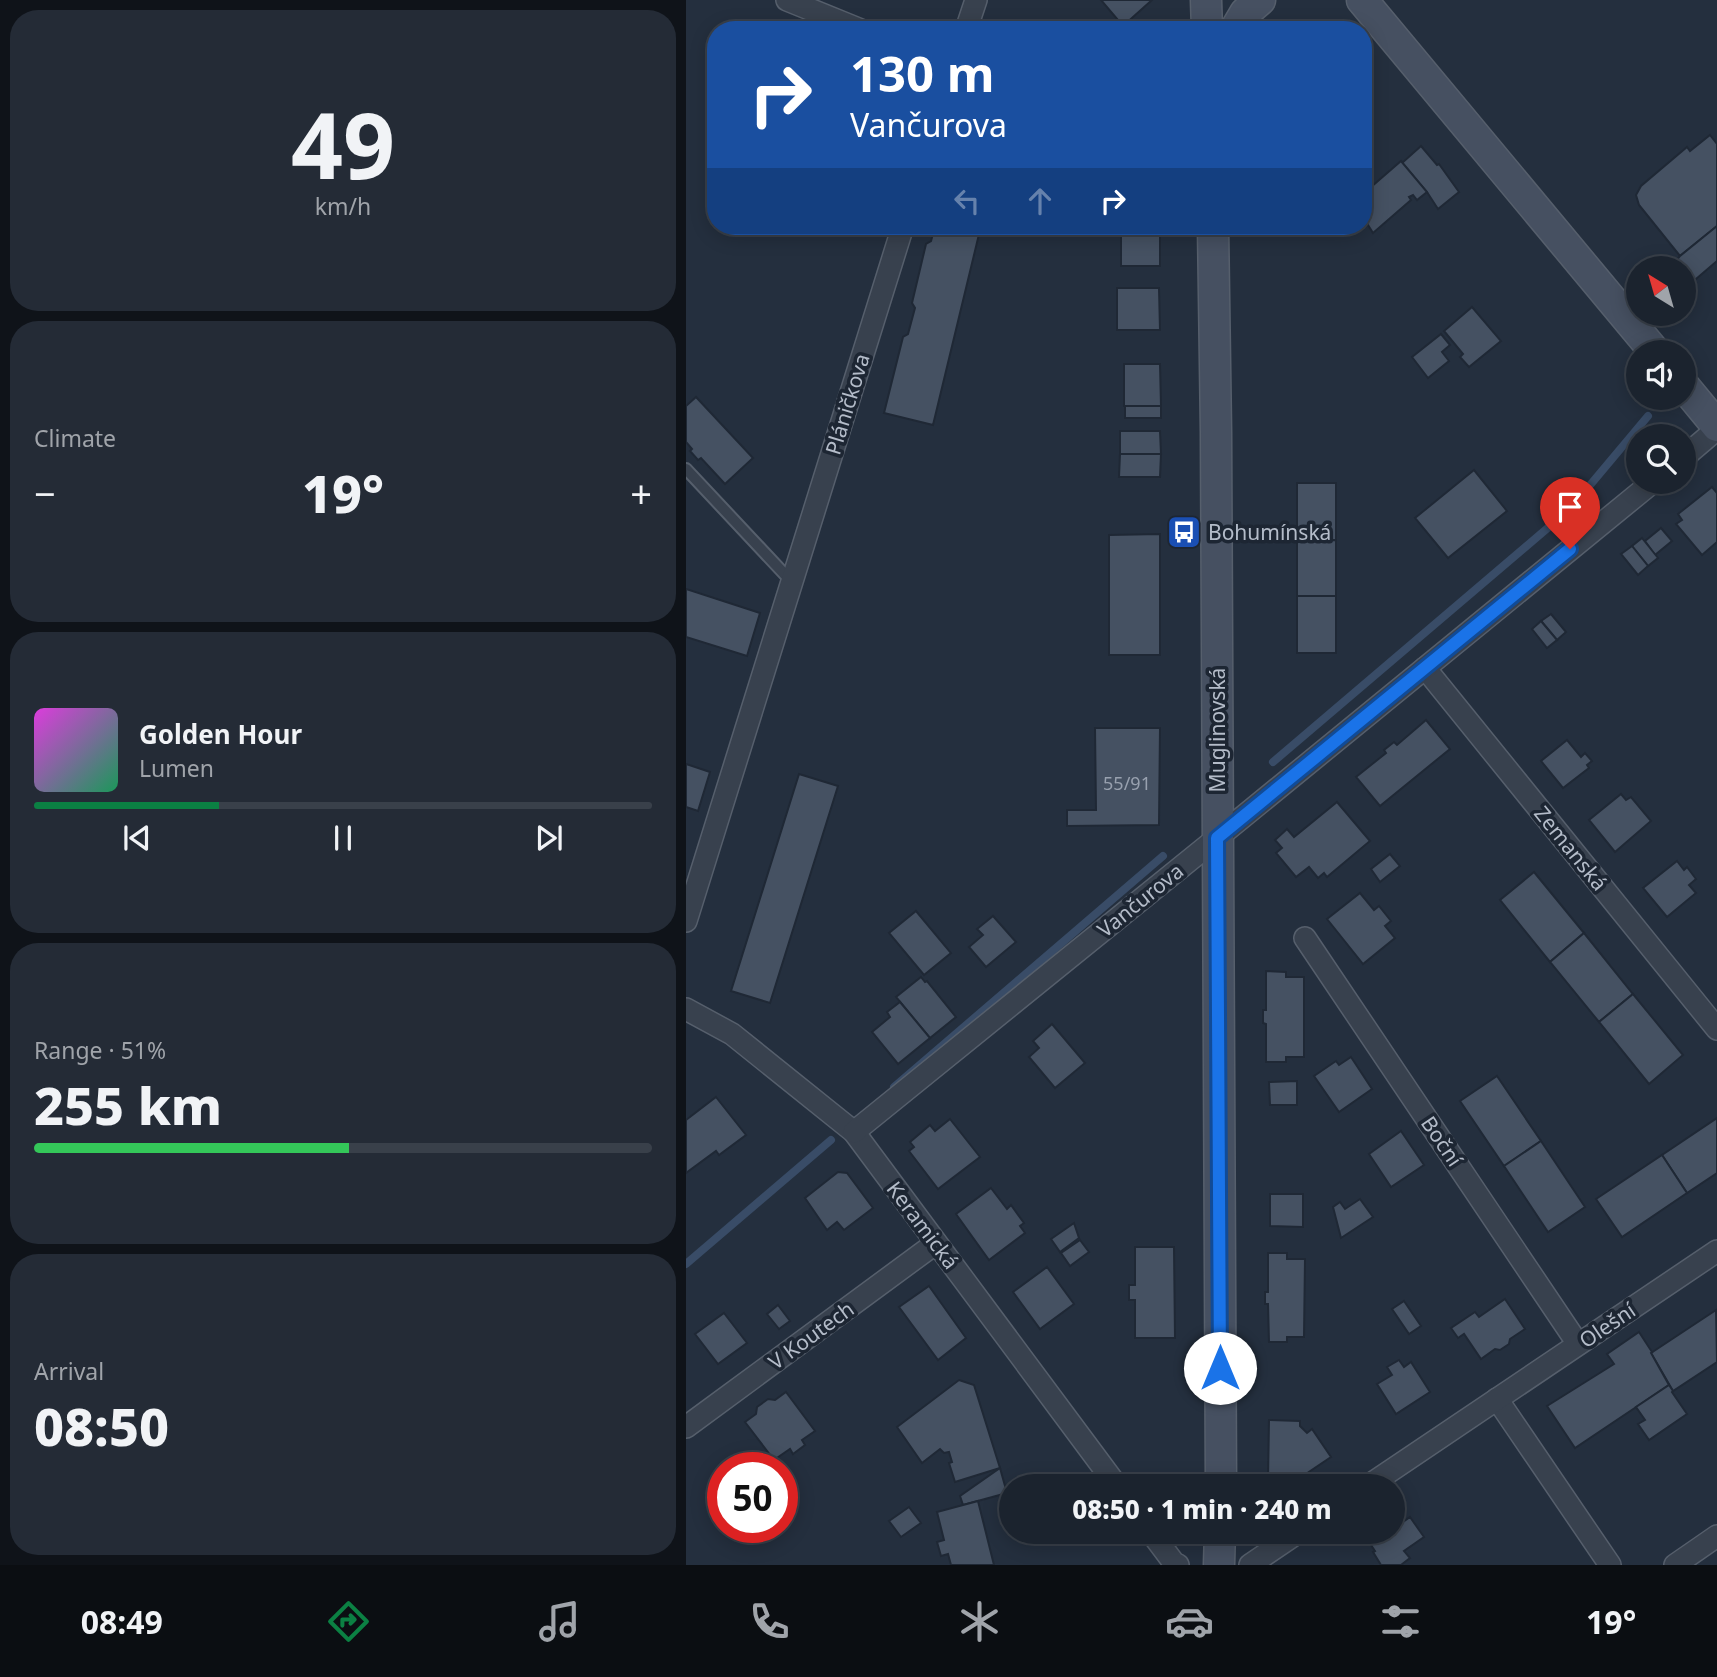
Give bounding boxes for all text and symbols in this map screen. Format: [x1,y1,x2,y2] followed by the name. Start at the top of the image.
[850,40,995,106] text: 130 m
[735,49,826,140] icon: right
[291,82,395,206] text: 49
[850,103,1007,146] text: Vančurova
[948,182,986,220] icon: left
[1021,182,1059,220] icon: ahead
[1094,182,1132,220] icon: right
[315,190,371,222] text: km/h
[1626,256,1696,326] north arrow
[1626,256,1696,494] map controls
[1626,340,1696,410] button: sound
[818,350,876,458] street label: Pláničkova
[34,422,116,454] text: Climate
[1626,424,1696,494] button: search
[302,457,384,528] text: 19°
[34,467,56,519] text: −
[630,467,652,519] text: +
[1540,477,1600,549] pin
[1551,488,1589,526] icon: arrive
[1165,513,1203,551] bus stop icon: Bohumínská
[1208,518,1331,546] place label: Bohumínská
[1203,668,1231,792] street label: Muglinovská
[139,716,302,752] text: Golden Hour
[139,752,214,784] text: Lumen
[1103,771,1151,795] house number: 55/91
[1528,800,1614,896] street label: Zemanská
[118,819,156,857] icon: previous
[324,819,362,857] icon: pause
[530,819,568,857] icon: next
[1091,857,1189,943] street label: Vančurova
[34,1034,166,1066] text: Range · 51%
[34,1069,222,1140] text: 255 km
[1415,1110,1469,1172] street label: Boční
[881,1175,965,1275] street label: Keramická
[763,1295,859,1375] street label: V Koutech
[1573,1296,1641,1354] street label: Olešní
[1183,1331,1257,1405] position arrow
[34,1355,104,1387] text: Arrival
[34,1390,169,1461] text: 08:50
[707,1452,798,1543] speed limit sign: 50
[1072,1491,1332,1527] text: 08:50 · 1 min · 240 m
[324,1597,373,1646] icon: directions
[535,1597,584,1646] icon: music
[745,1597,794,1646] icon: phone
[955,1597,1004,1646] icon: climate
[1165,1597,1214,1646] icon: car
[1376,1597,1425,1646] icon: filters
[81,1600,163,1643] text: 08:49
[1586,1600,1636,1643] text: 19°

